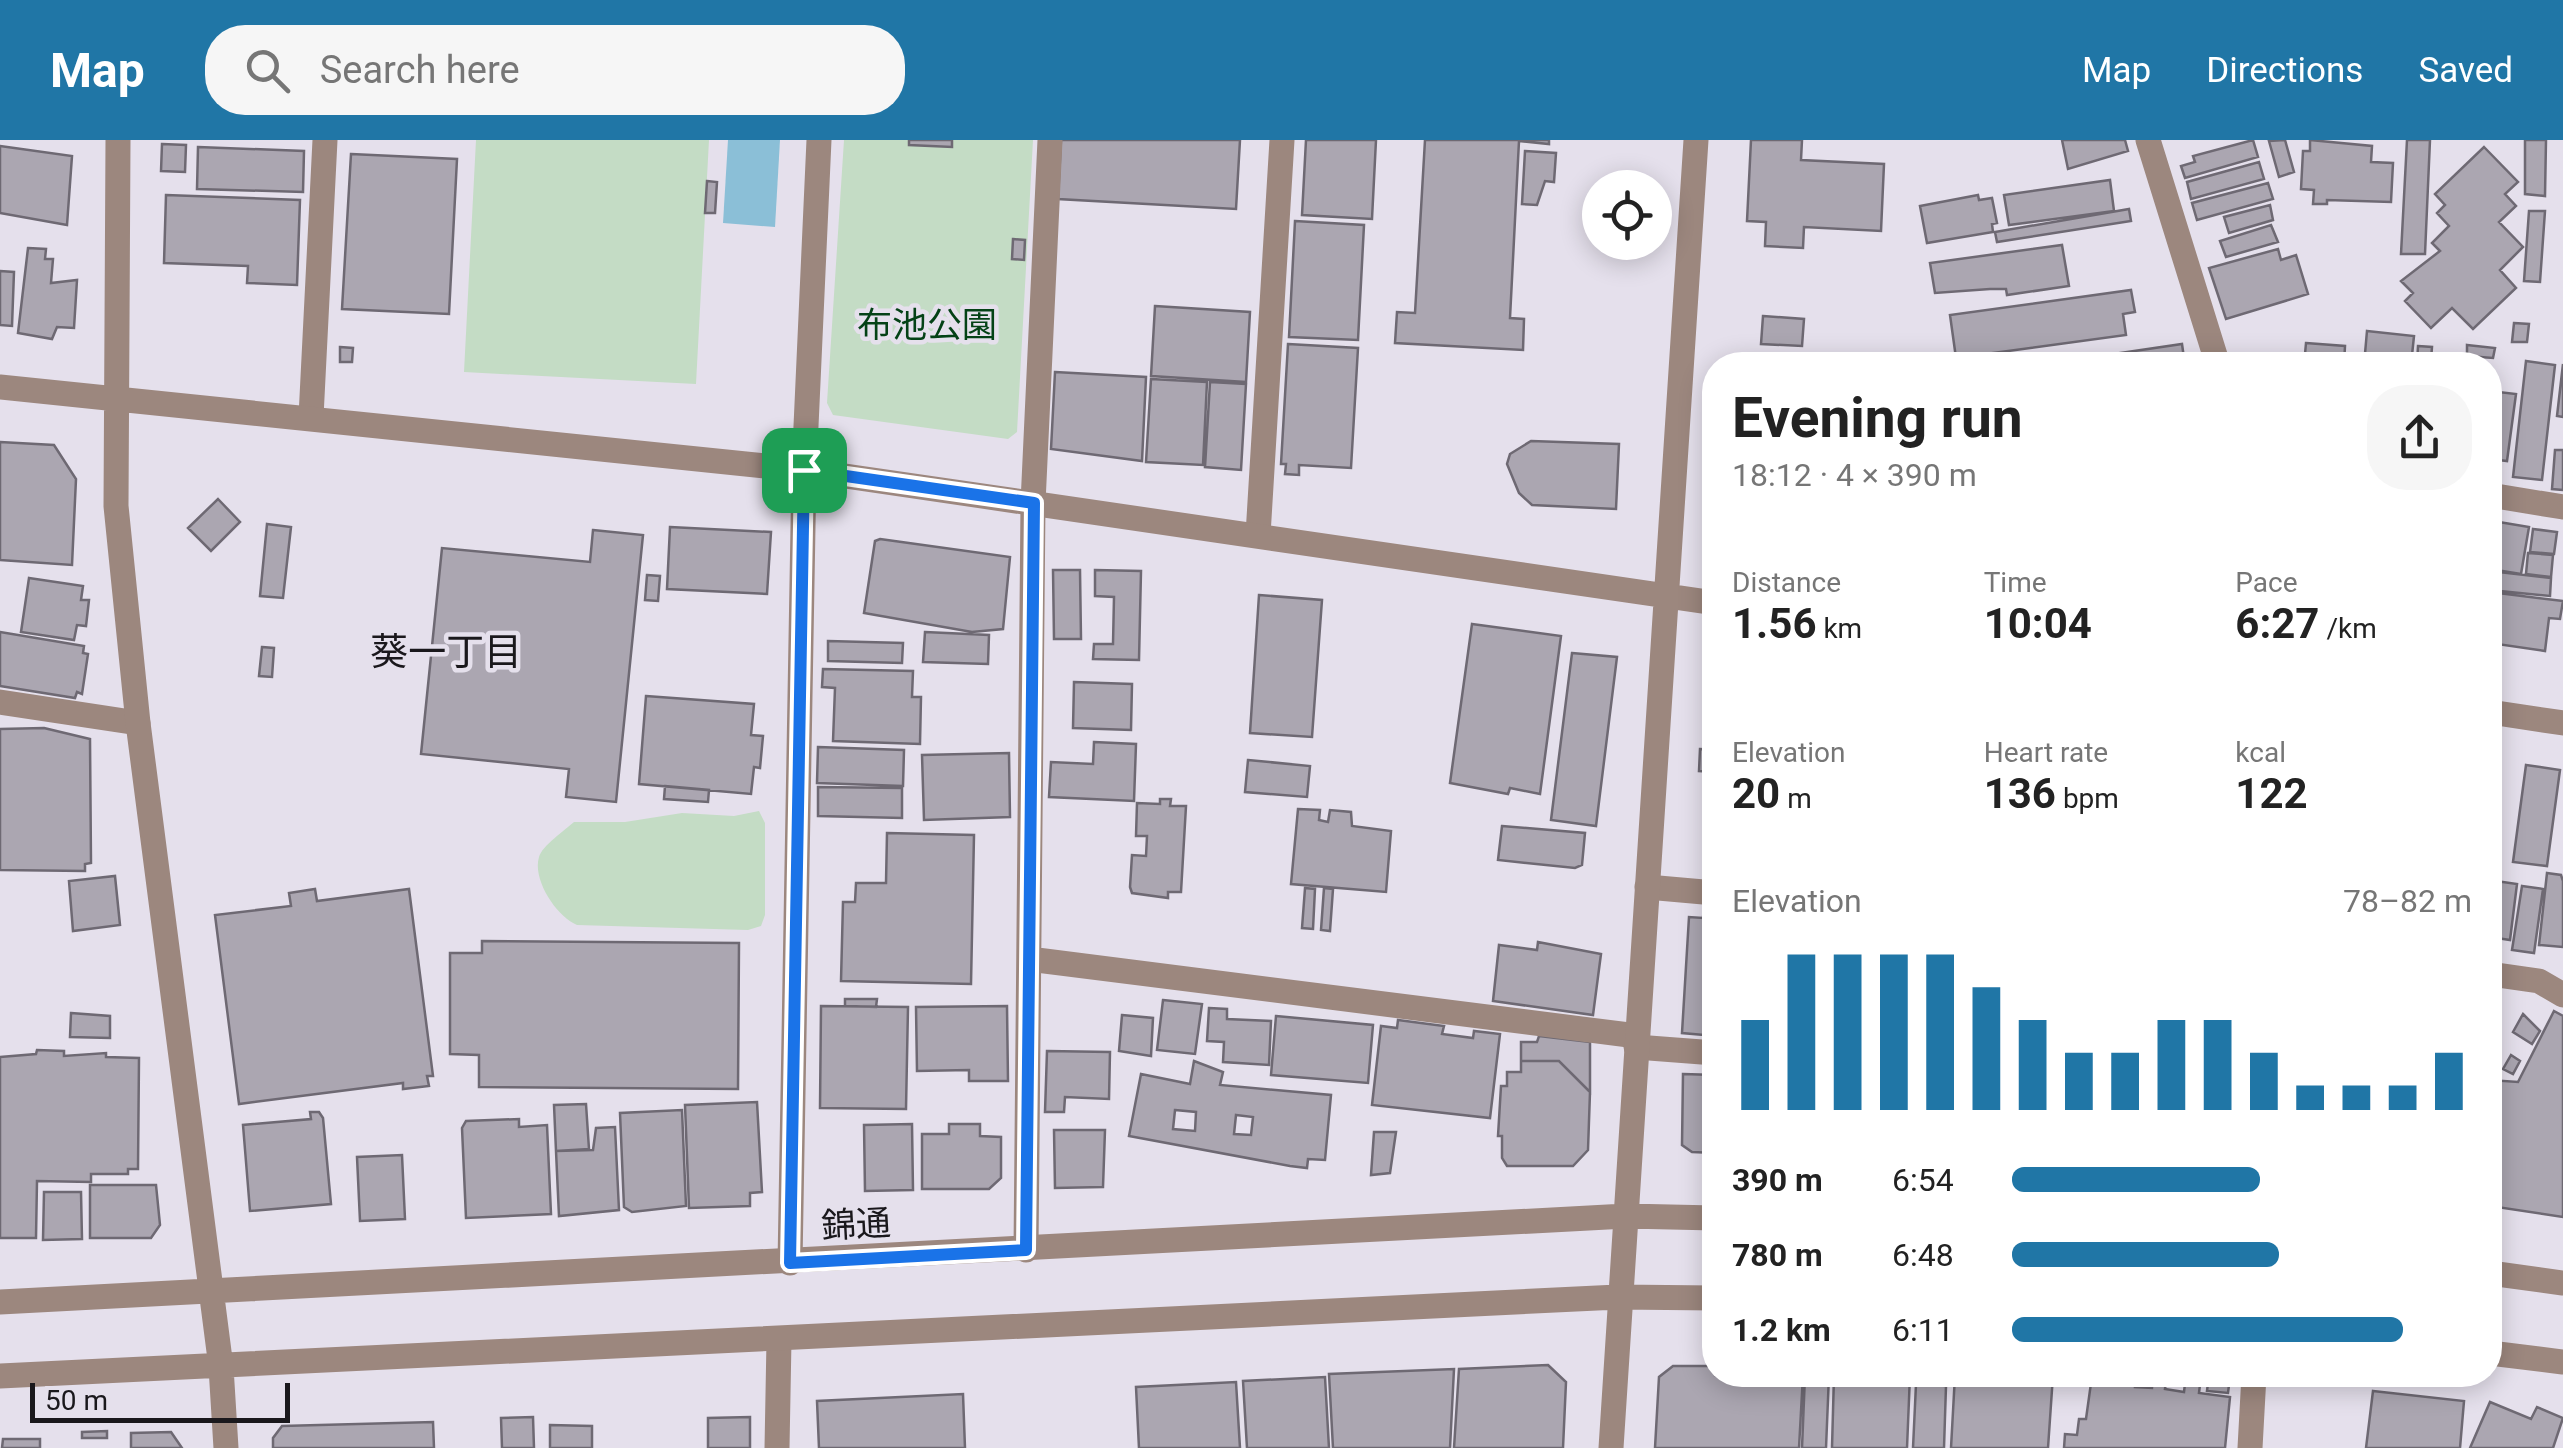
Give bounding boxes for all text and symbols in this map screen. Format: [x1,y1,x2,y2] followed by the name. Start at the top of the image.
[205,25,905,115] search box
[50,42,145,99] text: Map
[240,43,295,98] icon: search
[320,48,520,92] text: Search here
[2082,50,2151,91] text: Map
[2206,50,2363,91] text: Directions
[2418,50,2513,91] text: Saved
[1582,170,1672,260] map controls
[1582,170,1672,260] button: locate
[857,305,997,346] park label: 布池公園
[2367,385,2472,490] button: share
[1732,386,2023,450] text: Evening run
[762,428,847,513] pin
[777,443,832,498] icon: arrive
[1732,456,1977,494] text: 18:12 · 4 × 390 m
[1732,566,1841,599] text: Distance
[1984,566,2047,599] text: Time
[2235,566,2298,599] text: Pace
[1732,599,1816,648] text: 1.56
[1984,599,2092,648] text: 10:04
[2235,599,2319,648] text: 6:27
[1816,612,1862,645] text: km
[2319,612,2377,645] text: /km
[370,630,522,674] district label: 葵一丁目
[1732,736,1845,769] text: Elevation
[1984,736,2108,769] text: Heart rate
[2235,736,2286,769] text: kcal
[1732,769,1780,818] text: 20
[1984,769,2056,818] text: 136
[2235,769,2308,818] text: 122
[1780,782,1812,815] text: m
[2056,782,2119,815] text: bpm
[1732,882,1862,920] text: Elevation
[2343,882,2472,920] text: 78–82 m
[1732,1161,1823,1199] text: 390 m
[1892,1161,1954,1199] text: 6:54
[820,1203,892,1247] street label: 錦通
[1732,1236,1823,1274] text: 780 m
[1892,1236,1954,1274] text: 6:48
[1732,1311,1831,1349] text: 1.2 km
[1892,1311,1954,1349] text: 6:11
[30,1378,290,1422] scale bar
[45,1384,108,1417] text: 50 m

